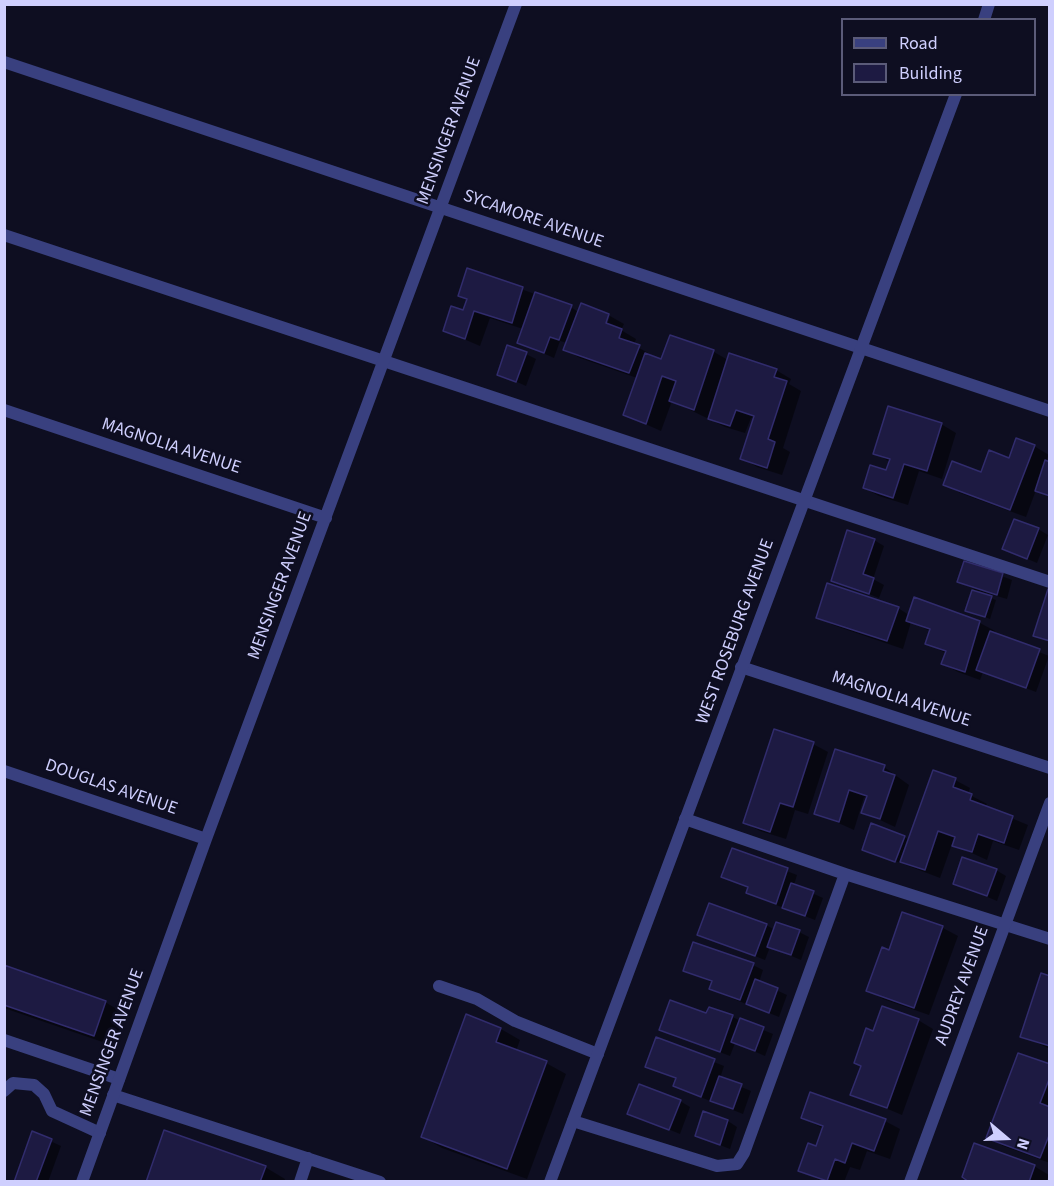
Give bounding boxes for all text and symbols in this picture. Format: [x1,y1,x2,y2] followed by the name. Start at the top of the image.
[841,18,1036,96] legend
[899,31,938,56] text: Road
[413,54,487,208] street label: MENSINGER AVENUE
[899,61,962,86] text: Building
[460,186,606,254] street label: SYCAMORE AVENUE
[99,414,243,480] street label: MAGNOLIA AVENUE
[244,509,318,663] street label: MENSINGER AVENUE
[692,536,780,728] street label: WEST ROSEBURG AVENUE
[829,667,973,733] street label: MAGNOLIA AVENUE
[42,755,180,821] street label: DOUGLAS AVENUE
[931,924,995,1048] street label: AUDREY AVENUE
[76,966,150,1120] street label: MENSINGER AVENUE
[976,1108,1036,1168] north arrow
[1011,1135,1035,1152] text: N

